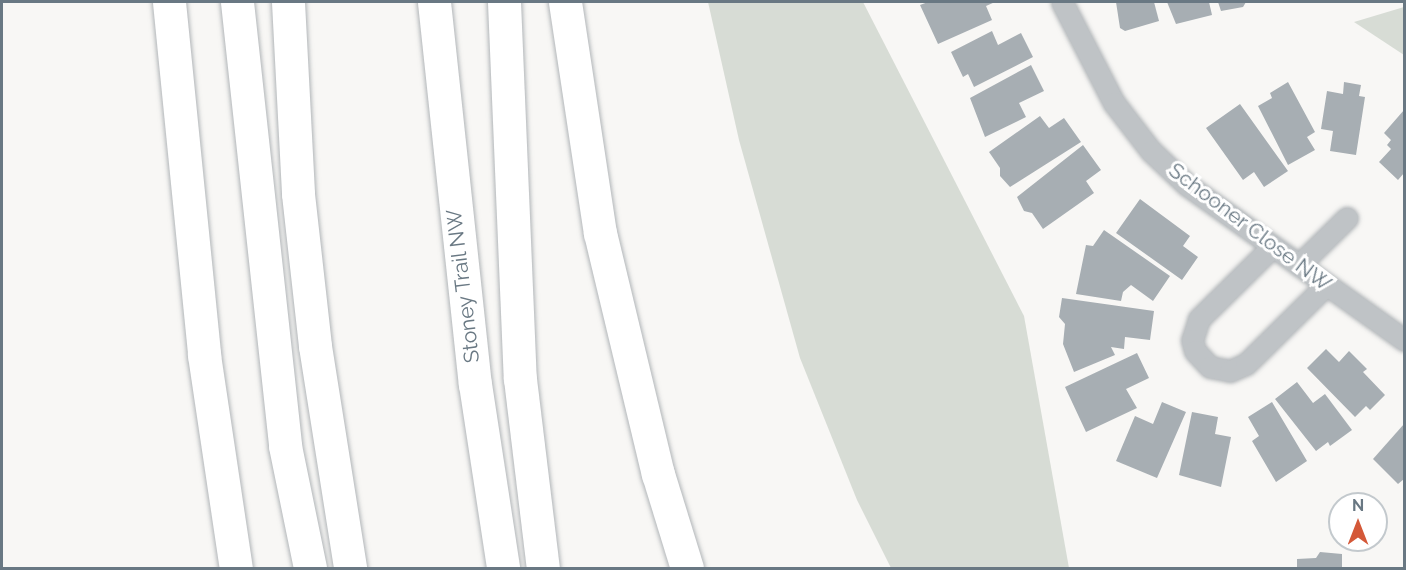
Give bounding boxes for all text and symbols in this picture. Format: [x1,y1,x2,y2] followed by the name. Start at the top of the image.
[1164,158,1336,296] street label: Schooner Close NW
[441,207,485,365] street label: Stoney Trail NW
[1328,492,1388,552] north arrow
[1352,496,1364,515] text: N

